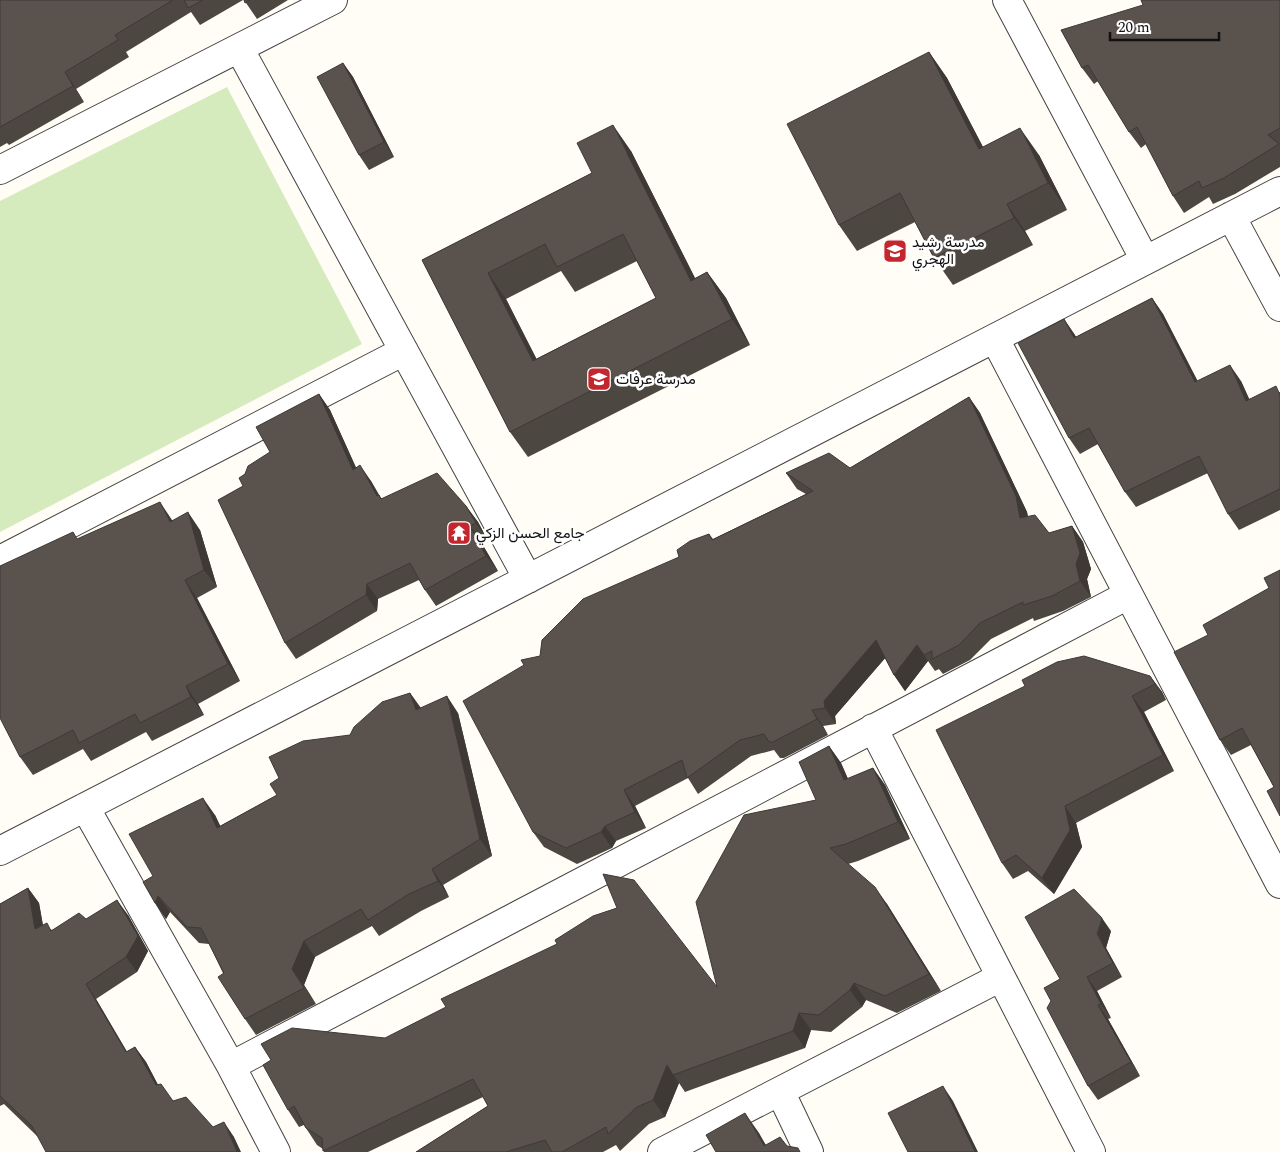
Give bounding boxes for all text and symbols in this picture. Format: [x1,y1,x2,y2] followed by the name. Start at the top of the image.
[1110,10,1219,42] scale bar
[1118,16,1150,39] text: 20 m
[912,231,985,272] place label: مدرسة رشيد الهجري
[882,238,908,264] school or university icon: مدرسة رشيد الهجري
[586,366,612,392] school or university icon: مدرسة عرفات
[616,368,696,391] place label: مدرسة عرفات
[446,520,472,546] temple icon: جامع الحسن الزكي
[476,522,585,546] place label: جامع الحسن الزكي

